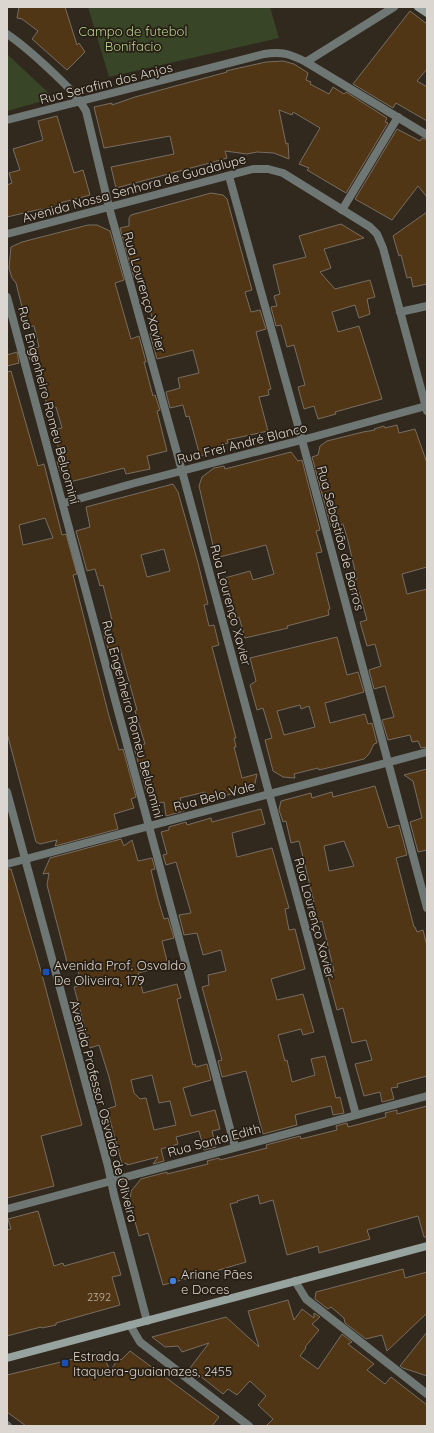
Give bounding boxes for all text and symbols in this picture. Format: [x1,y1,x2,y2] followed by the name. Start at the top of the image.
[79,23,187,54] park label: Campo de futebol Bonifacio
[38,59,174,107] street label: Rua Serafim dos Anjos
[20,150,248,226] street label: Avenida Nossa Senhora de Guadalupe
[120,230,170,354] street label: Rua Lourenço Xavier
[15,304,83,506] street label: Rua Engenheiro Romeu Beluomini
[175,419,309,467] street label: Rua Frei André Blanco
[314,464,368,612] street label: Rua Sebastião de Barros
[207,543,255,667] street label: Rua Lourenço Xavier
[99,618,167,820] street label: Rua Engenheiro Romeu Beluomini
[171,777,257,815] street label: Rua Belo Vale
[291,856,339,980] street label: Rua Lourenço Xavier
[54,957,186,988] place label: Avenida Prof. Osvaldo De Oliveira, 179
[41,967,51,977] marker: Avenida Prof. Osvaldo De Oliveira, 179
[67,998,141,1224] street label: Avenida Professor Osvaldo de Oliveira
[166,1120,262,1160] street label: Rua Santa Edith
[181,1266,253,1297] place label: Ariane Pães e Doces
[168,1276,178,1286] marker: Ariane Pães e Doces
[87,1290,111,1304] house number: 2392
[73,1348,232,1379] place label: Estrada Itaquera-guaianazes, 2455
[60,1358,70,1368] marker: Estrada Itaquera-guaianazes, 2455

